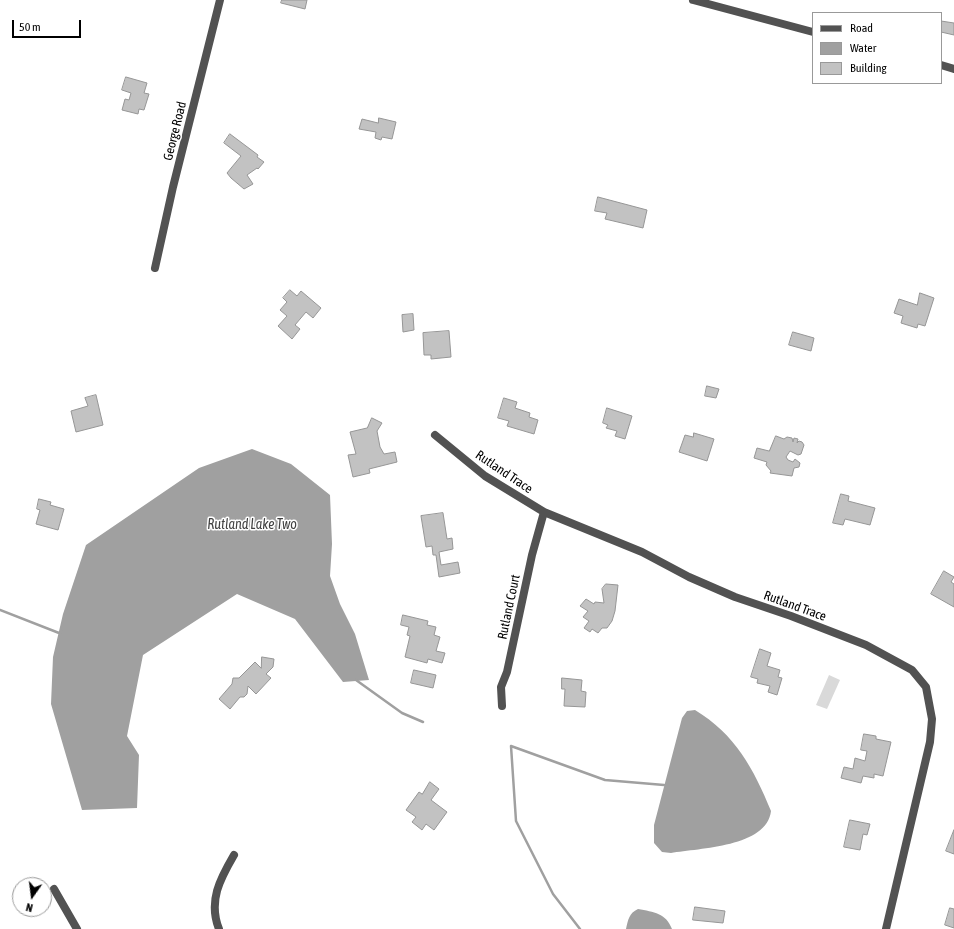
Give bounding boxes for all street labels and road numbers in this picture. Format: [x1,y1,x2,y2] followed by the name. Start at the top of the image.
[160,100,190,162] street label: George Road
[472,447,536,497] street label: Rutland Trace
[495,573,523,641] street label: Rutland Court
[762,587,828,625] street label: Rutland Trace

